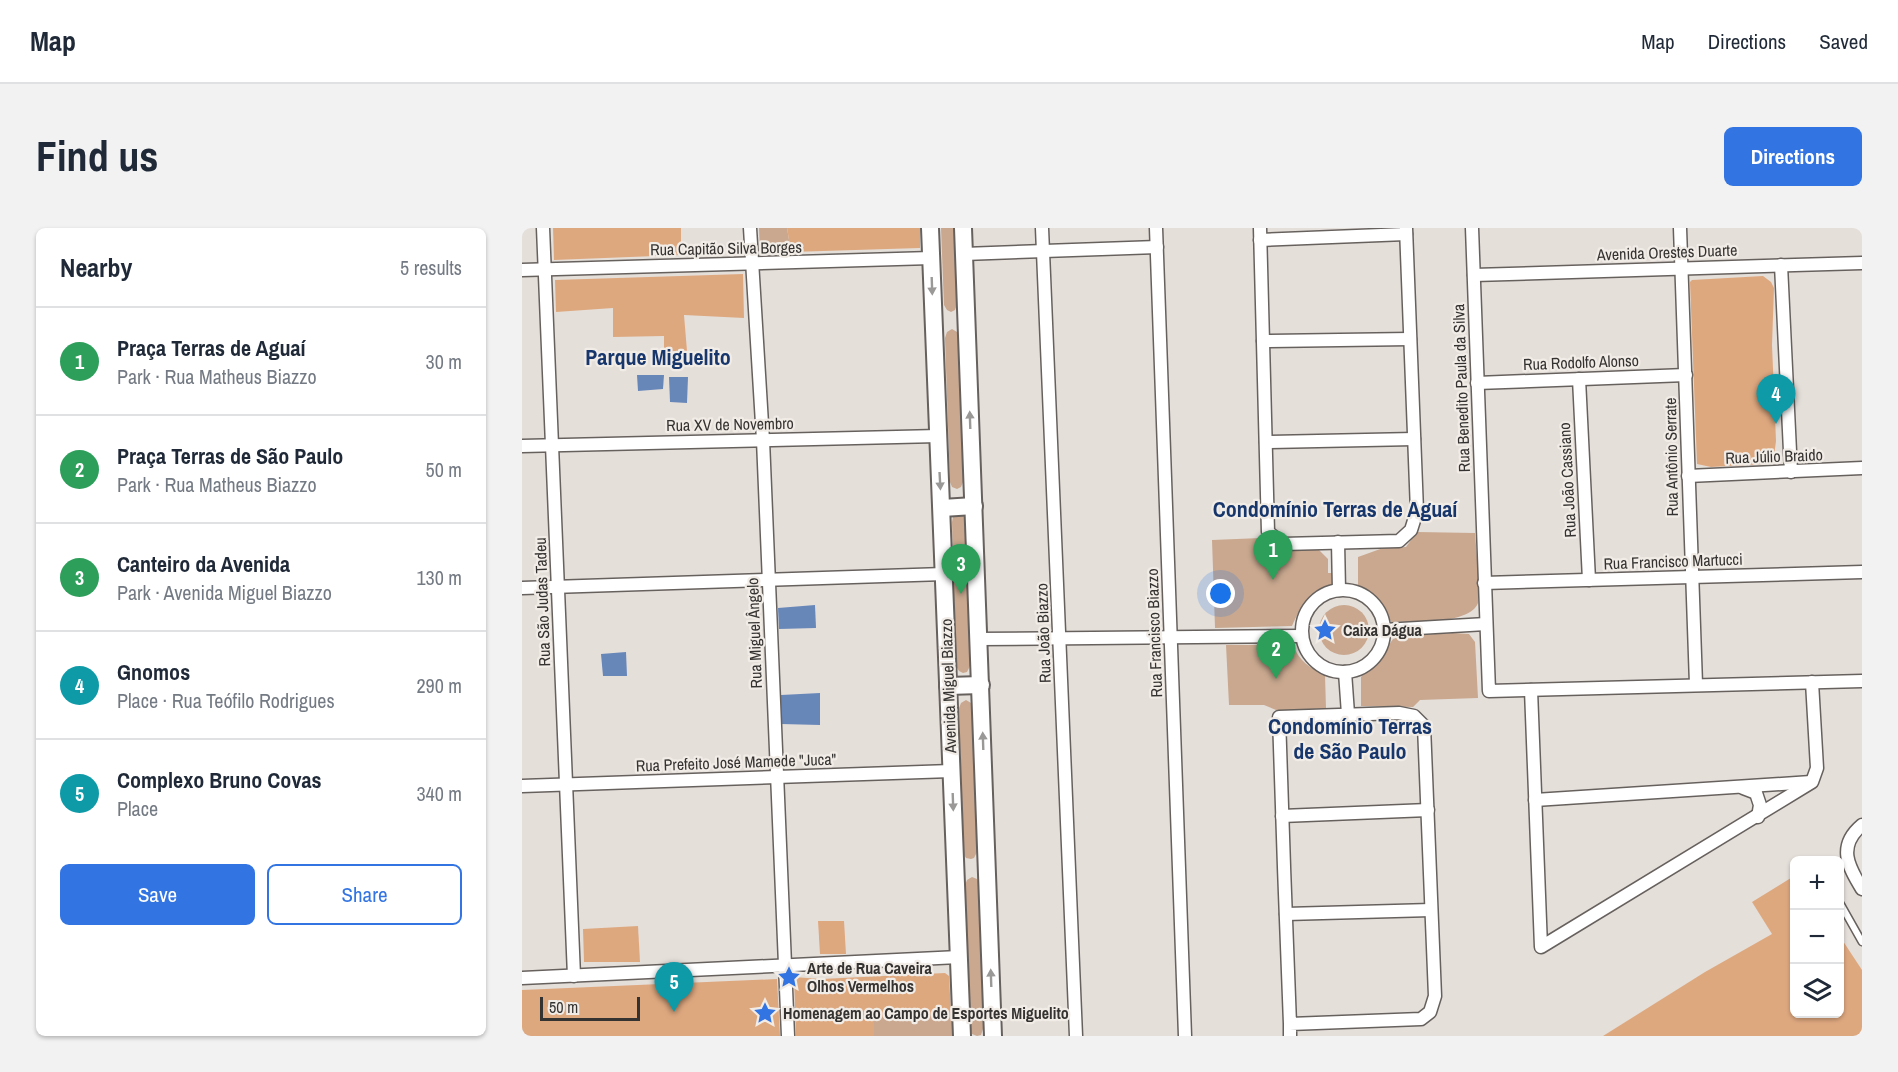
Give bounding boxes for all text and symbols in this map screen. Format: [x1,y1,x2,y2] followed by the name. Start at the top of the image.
[30,22,76,60] text: Map
[1641,27,1675,56] text: Map
[1708,27,1786,56] text: Directions
[1819,27,1868,56] text: Saved
[1724,127,1862,186] button: Directions
[36,128,158,184] text: Find us
[650,236,802,260] street label: Rua Capitão Silva Borges
[1595,239,1738,265] street label: Avenida Orestes Duarte
[60,250,132,285] text: Nearby
[400,254,462,281] text: 5 results
[928,277,937,296] one-way arrow
[1447,303,1475,473] street label: Rua Benedito Paula da Silva
[117,333,306,363] text: Praça Terras de Aguaí
[585,342,731,372] district label: Parque Miguelito
[75,348,84,375] text: 1
[426,348,462,375] text: 30 m
[1523,349,1639,375] street label: Rua Rodolfo Alonso
[117,363,317,390] text: Park · Rua Matheus Biazzo
[1756,374,1796,424] pin: 4
[1659,397,1683,517] street label: Rua Antônio Serrate
[966,410,975,429] one-way arrow
[666,412,794,436] street label: Rua XV de Novembro
[1553,422,1581,538] street label: Rua João Cassiano
[117,441,343,471] text: Praça Terras de São Paulo
[1725,443,1823,469] street label: Rua Júlio Braido
[75,456,84,483] text: 2
[426,456,462,483] text: 50 m
[117,471,317,498] text: Park · Rua Matheus Biazzo
[936,472,945,491] one-way arrow
[1213,494,1458,524] district label: Condomínio Terras de Aguaí
[1254,530,1293,580] pin: 1
[529,537,555,667] street label: Rua São Judas Tadeu
[942,544,980,594] pin: 3
[1603,548,1743,574] street label: Rua Francisco Martucci
[117,549,290,579] text: Canteiro da Avenida
[75,564,84,591] text: 3
[416,564,462,591] text: 130 m
[1141,568,1167,698] street label: Rua Francisco Biazzo
[741,577,767,689] street label: Rua Miguel Ângelo
[117,579,332,606] text: Park · Avenida Miguel Biazzo
[1206,579,1235,608] your location
[1030,583,1056,683] street label: Rua João Biazzo
[1312,617,1338,643] place icon: Caixa Dágua
[935,618,961,755] street label: Avenida Miguel Biazzo
[1343,619,1422,641] place label: Caixa Dágua
[1256,630,1296,679] pin: 2
[117,657,190,687] text: Gnomos
[75,672,84,699] text: 4
[416,672,462,699] text: 290 m
[117,687,335,714] text: Place · Rua Teófilo Rodrigues
[1268,711,1432,766] district label: Condomínio Terras de São Paulo
[978,731,987,750] one-way arrow
[635,747,837,776] street label: Rua Prefeito José Mamede "Juca"
[117,765,322,795] text: Complexo Bruno Covas
[75,780,84,807] text: 5
[416,780,462,807] text: 340 m
[948,793,957,812] one-way arrow
[117,795,158,822] text: Place
[1790,856,1844,1018] map controls
[1790,856,1844,910] button: +
[60,864,255,925] button: Save
[267,864,462,925] button: Share
[1790,910,1844,964] button: −
[807,957,932,997] place label: Arte de Rua Caveira Olhos Vermelhos
[654,962,694,1012] pin: 5
[776,964,802,990] place icon: Arte de Rua Caveira Olhos Vermelhos
[1790,964,1844,1018] button: layers
[987,968,996,987] one-way arrow
[540,994,640,1022] scale bar
[549,996,578,1018] text: 50 m
[752,1000,778,1026] place icon: Homenagem ao Campo de Esportes Miguelito
[783,1002,1069,1024] place label: Homenagem ao Campo de Esportes Miguelito

